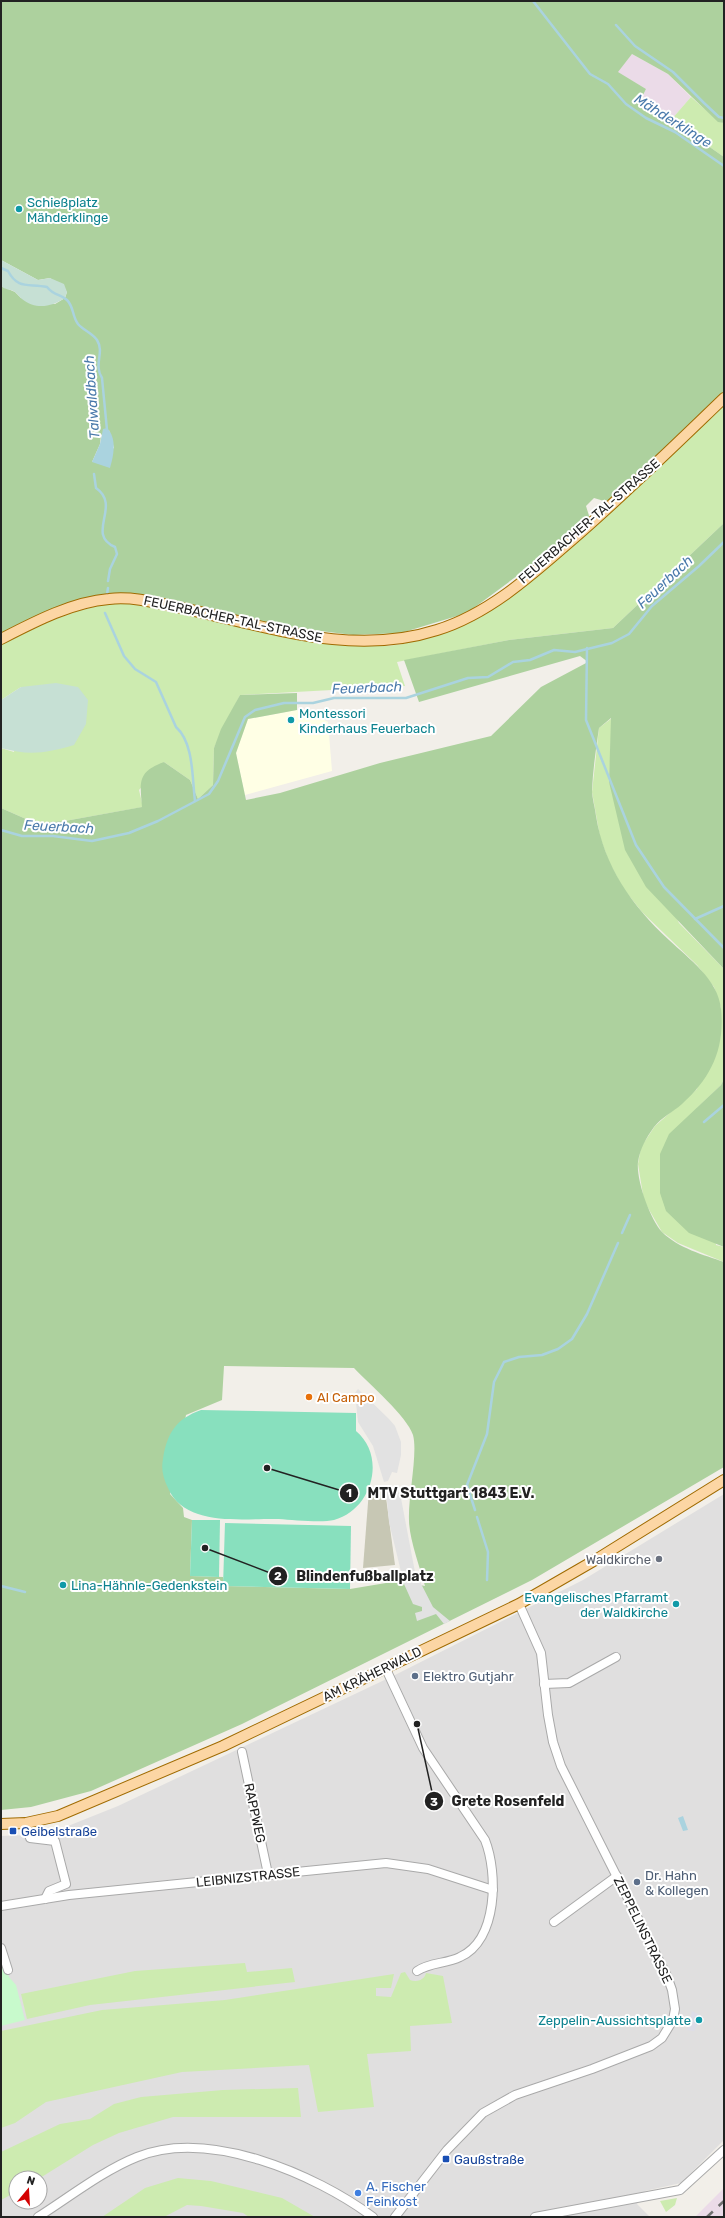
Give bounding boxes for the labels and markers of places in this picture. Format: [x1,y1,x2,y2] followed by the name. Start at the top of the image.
[27,195,108,226] place label: Schießplatz Mähderklinge
[14,204,24,214] marker: Schießplatz Mähderklinge
[299,706,435,736] place label: Montessori Kinderhaus Feuerbach
[286,715,296,725] marker: Montessori Kinderhaus Feuerbach
[317,1390,375,1405] place label: Al Campo
[304,1392,314,1402] marker: Al Campo
[339,1480,542,1506] callout: MTV Stuttgart 1843 E.V.
[586,1552,651,1567] place label: Waldkirche
[654,1554,664,1564] marker: Waldkirche
[268,1563,442,1589] callout: Blindenfußballplatz
[71,1578,227,1593] place label: Lina-Hähnle-Gedenkstein
[58,1580,68,1590] marker: Lina-Hähnle-Gedenkstein
[524,1590,668,1620] place label: Evangelisches Pfarramt der Waldkirche
[671,1599,681,1609] marker: Evangelisches Pfarramt der Waldkirche
[423,1669,514,1684] place label: Elektro Gutjahr
[410,1671,420,1681] marker: Elektro Gutjahr
[424,1788,573,1814] callout: Grete Rosenfeld
[21,1824,97,1839] place label: Geibelstraße
[8,1826,18,1836] marker: Geibelstraße
[645,1868,709,1899] place label: Dr. Hahn & Kollegen
[632,1877,642,1887] marker: Dr. Hahn & Kollegen
[538,2013,691,2028] place label: Zeppelin-Aussichtsplatte
[694,2015,704,2025] marker: Zeppelin-Aussichtsplatte
[454,2152,524,2167] place label: Gaußstraße
[441,2154,451,2164] marker: Gaußstraße
[366,2179,426,2209] place label: A. Fischer Feinkost
[353,2188,363,2198] marker: A. Fischer Feinkost

